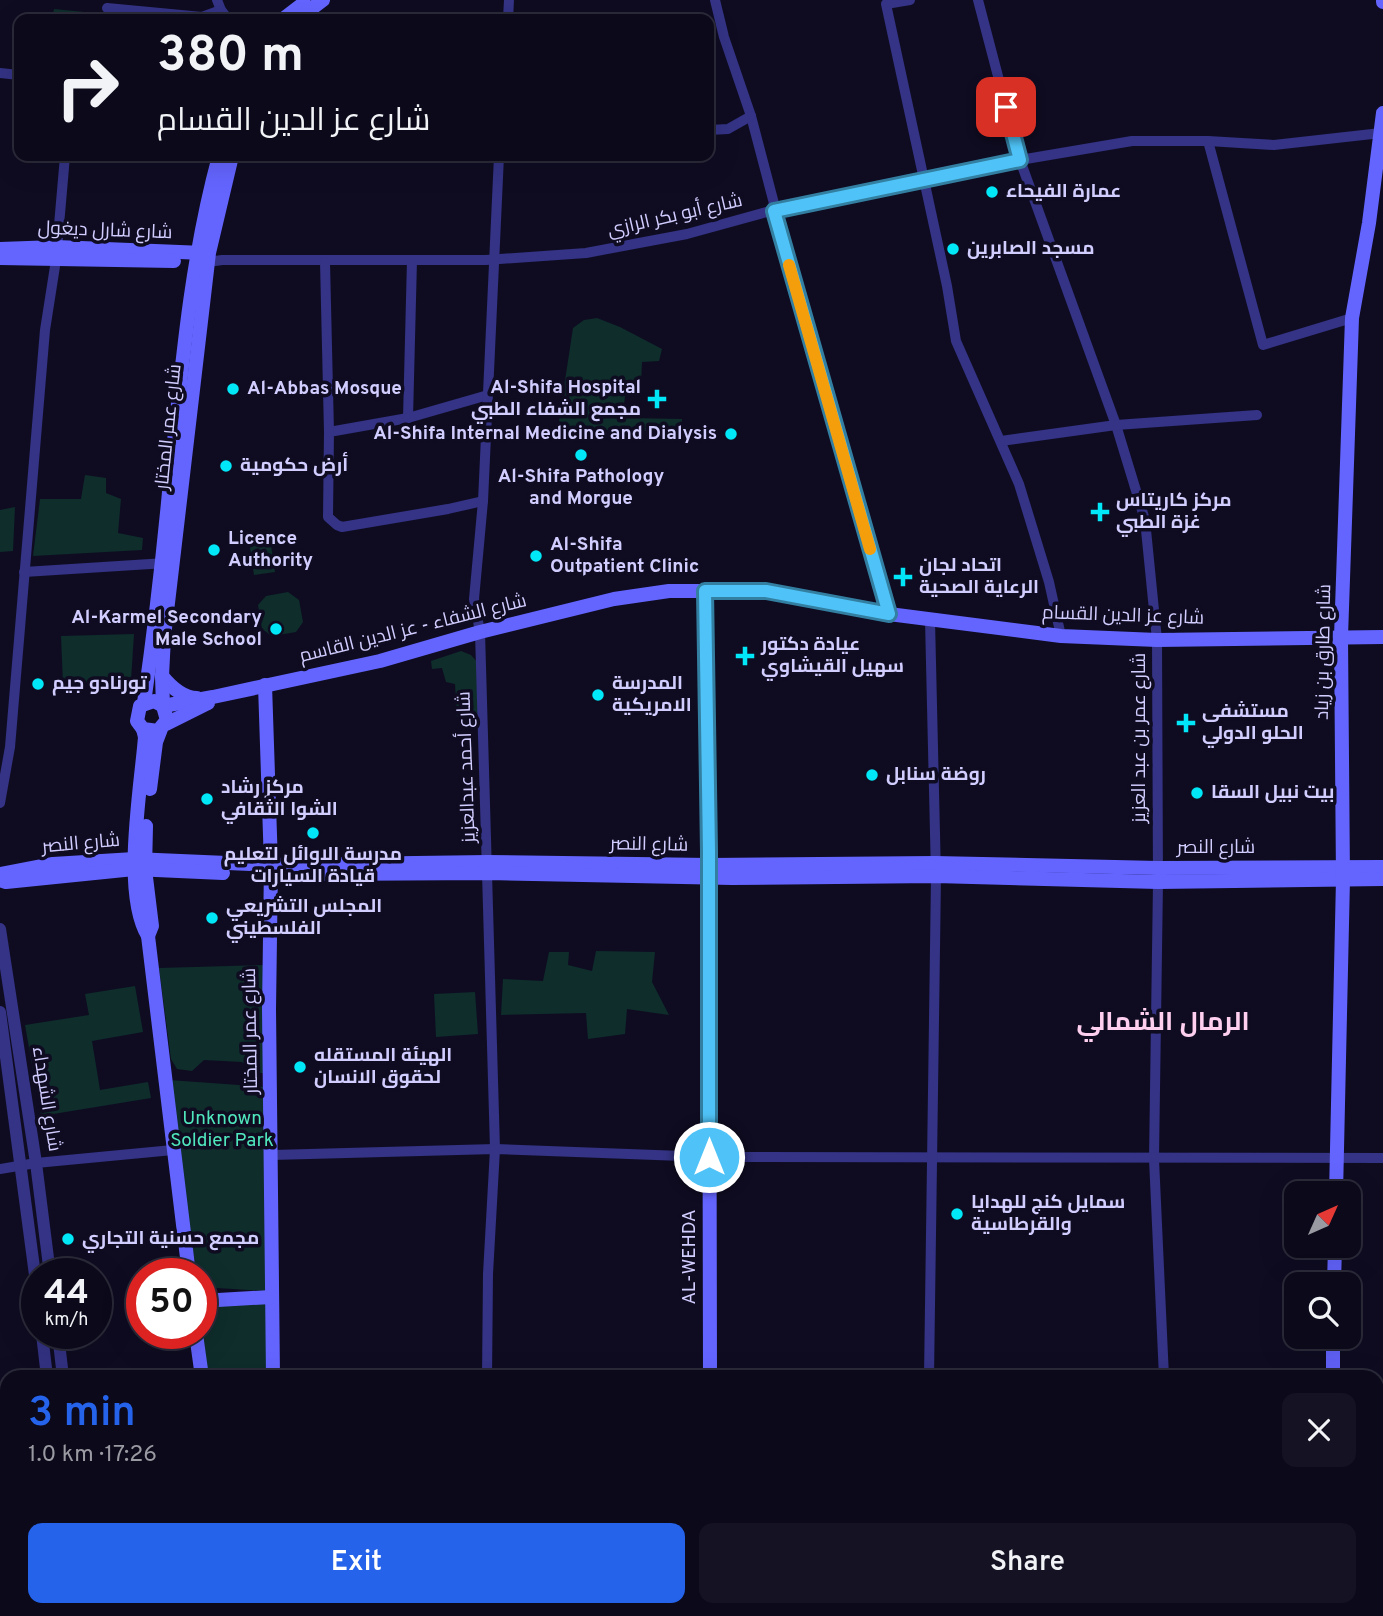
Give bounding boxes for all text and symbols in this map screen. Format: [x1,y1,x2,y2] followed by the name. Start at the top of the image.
[157,27,304,89] text: 380 m
[42,42,133,133] icon: right
[976,77,1036,137] pin
[987,88,1025,126] icon: arrive
[157,102,430,142] text: شارع عز الدين القسام
[1006,180,1121,204] place label: عمارة الفيحاء
[984,184,1000,200] marker: عمارة الفيحاء
[605,188,745,244] street label: شارع أبو بكر الرازي
[37,217,173,245] street label: شارع شارل ديغول
[967,237,1095,261] place label: مسجد الصابرين
[945,241,961,257] marker: مسجد الصابرين
[150,363,188,492] street label: شارع عمر المختار
[471,376,641,424] place label: Al-Shifa Hospital مجمع الشفاء الطبي
[247,377,402,401] place label: Al-Abbas Mosque
[225,381,241,397] marker: Al-Abbas Mosque
[647,389,667,409] marker: Al-Shifa Hospital مجمع الشفاء الطبي
[373,422,717,446] place label: Al-Shifa Internal Medicine and Dialysis
[723,426,739,442] marker: Al-Shifa Internal Medicine and Dialysis
[573,447,589,463] marker: Al-Shifa Pathology and Morgue
[240,451,348,478] place label: أرض حكومية
[218,458,234,474] marker: أرض حكومية
[498,465,665,511] place label: Al-Shifa Pathology and Morgue
[1116,489,1232,537] place label: مركز كاريتاس غزة الطبي
[1090,502,1110,522] marker: مركز كاريتاس غزة الطبي
[228,527,313,573] place label: Licence Authority
[550,533,699,579] place label: Al-Shifa Outpatient Clinic
[206,542,222,558] marker: Licence Authority
[528,548,544,564] marker: Al-Shifa Outpatient Clinic
[919,554,1039,600] place label: اتحاد لجان الرعاية الصحية
[893,567,913,587] marker: اتحاد لجان الرعاية الصحية
[1311,584,1337,720] street label: شارع طارق بن زياد
[297,589,529,669] street label: شارع الشفاء - عز الدين القاسم
[1041,601,1205,631] street label: شارع عز الدين القسام
[71,606,262,652] place label: Al-Karmel Secondary Male School
[268,621,284,637] marker: Al-Karmel Secondary Male School
[760,633,904,681] place label: عيادة دكتور سهيل القيشاوي
[735,646,755,666] marker: عيادة دكتور سهيل القيشاوي
[1128,653,1152,824] street label: شارع عمر بن عبد العزيز
[52,672,148,696] place label: تورنادو جيم
[612,672,692,718] place label: المدرسة الامريكية
[30,676,46,692] marker: تورنادو جيم
[590,687,606,703] marker: المدرسة الامريكية
[451,691,482,844] street label: شارع أحمد عبدالعزيز
[1202,700,1304,748] place label: مستشفى الحلو الدولي
[1176,713,1196,733] marker: مستشفى الحلو الدولي
[886,763,986,787] place label: روضة سنابل
[864,767,880,783] marker: روضة سنابل
[221,776,338,824] place label: مركز رشاد الشوا الثقافي
[1211,781,1334,805] place label: بيت نبيل السقا
[1189,785,1205,801] marker: بيت نبيل السقا
[199,791,215,807] marker: مركز رشاد الشوا الثقافي
[305,825,321,841] marker: مدرسة الاوائل لتعليم قيادة السيارات
[40,829,121,859] street label: شارع النصر
[609,832,688,858] street label: شارع النصر
[1176,836,1255,860] street label: شارع النصر
[224,843,402,889] place label: مدرسة الاوائل لتعليم قيادة السيارات
[226,895,382,943] place label: المجلس التشريعي الفلسطيني
[204,910,220,926] marker: المجلس التشريعي الفلسطيني
[238,968,264,1095] street label: شارع عمر المختار
[1076,1007,1250,1042] district label: الرمال الشمالي
[314,1044,452,1090] place label: الهيئة المستقله لحقوق الانسان
[26,1045,66,1153] street label: شارع الشهداء
[292,1059,308,1075] marker: الهيئة المستقله لحقوق الانسان
[170,1107,274,1153] park label: Unknown Soldier Park
[672,1120,746,1194] position arrow
[1284,1181,1362,1258] north arrow
[1284,1181,1361,1349] map controls
[971,1191,1125,1237] place label: سمايل كنج للهدايا والقرطاسية
[949,1206,965,1222] marker: سمايل كنج للهدايا والقرطاسية
[678,1209,702,1305] street label: AL-WEHDA
[82,1227,259,1253] place label: مجمع حسنية التجاري
[60,1231,76,1247] marker: مجمع حسنية التجاري
[126,1258,217,1349] speed limit sign: 50
[44,1272,89,1316] text: 44
[1284,1272,1361,1349] button: search
[45,1309,88,1332] text: km/h
[28,1388,136,1441] text: 3 min
[1282,1393,1356,1467] button: close
[28,1441,157,1470] text: 1.0 km · 17:26
[28,1523,685,1603] button: Exit
[699,1523,1356,1603] button: Share

